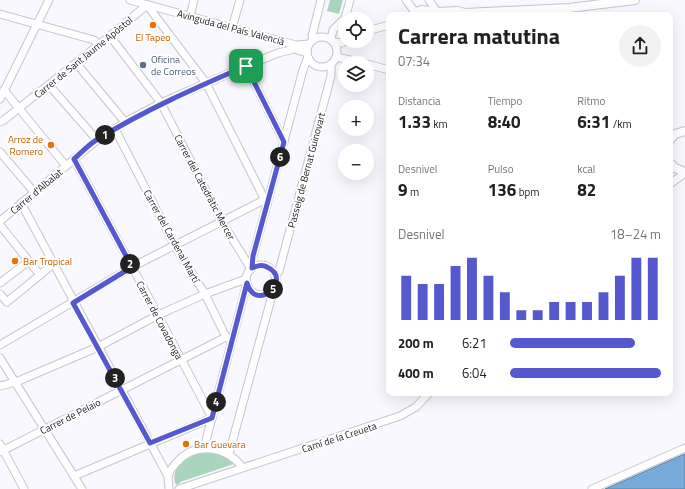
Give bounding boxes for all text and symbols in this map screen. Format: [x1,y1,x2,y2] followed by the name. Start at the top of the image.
[175,6,286,49] street label: Avinguda del País Valencià
[338,12,374,180] map controls
[338,12,374,48] button: locate
[31,13,136,102] street label: Carrer de Sant Jaume Apòstol
[398,19,560,53] text: Carrera matutina
[148,20,158,30] marker: El Tapeo
[619,25,661,67] button: share
[135,30,171,45] place label: El Tapeo
[229,49,263,83] pin
[398,51,430,71] text: 07:34
[151,52,196,79] place label: Oficina de Correos
[235,55,257,77] icon: arrive
[338,56,374,92] button: layers
[138,60,148,70] marker: Oficina de Correos
[398,93,441,109] text: Distancia
[488,93,522,109] text: Tiempo
[577,93,605,109] text: Ritmo
[338,100,374,136] button: +
[398,109,431,135] text: 1.33
[488,109,521,135] text: 8:40
[577,109,610,135] text: 6:31
[284,110,329,230] street label: Passeig de Bernat Guinovart
[431,116,448,132] text: km
[610,116,632,132] text: /km
[95,125,115,145] pin: 1
[102,127,108,143] text: 1
[8,132,43,159] place label: Arroz de Romero
[170,132,239,243] street label: Carrer del Catedràtic Mercer
[46,140,56,150] marker: Arroz de Romero
[338,144,374,180] button: −
[270,147,290,167] pin: 6
[277,149,283,165] text: 6
[398,161,437,177] text: Desnivel
[488,161,513,177] text: Pulso
[577,161,595,177] text: kcal
[7,165,66,218] street label: Carrer d'Albalat
[398,177,408,203] text: 9
[488,177,516,203] text: 136
[577,177,596,203] text: 82
[408,184,419,200] text: m
[516,184,539,200] text: bpm
[140,187,204,286] street label: Carrer del Cardenal Martí
[398,224,445,244] text: Desnivel
[610,224,661,244] text: 18–24 m
[23,254,72,269] place label: Bar Tropical
[120,254,140,274] pin: 2
[10,256,20,266] marker: Bar Tropical
[127,256,133,272] text: 2
[133,278,187,362] street label: Carrer de Covadonga
[263,279,283,299] pin: 5
[270,281,276,297] text: 5
[398,333,434,353] text: 200 m
[462,333,487,353] text: 6:21
[398,363,434,383] text: 400 m
[462,363,487,383] text: 6:04
[105,368,125,388] pin: 3
[112,370,118,386] text: 3
[206,392,226,412] pin: 4
[213,394,219,410] text: 4
[37,395,103,438] street label: Carrer de Pelaio
[300,418,379,457] street label: Camí de la Creueta
[194,437,245,452] place label: Bar Guevara
[181,439,191,449] marker: Bar Guevara

